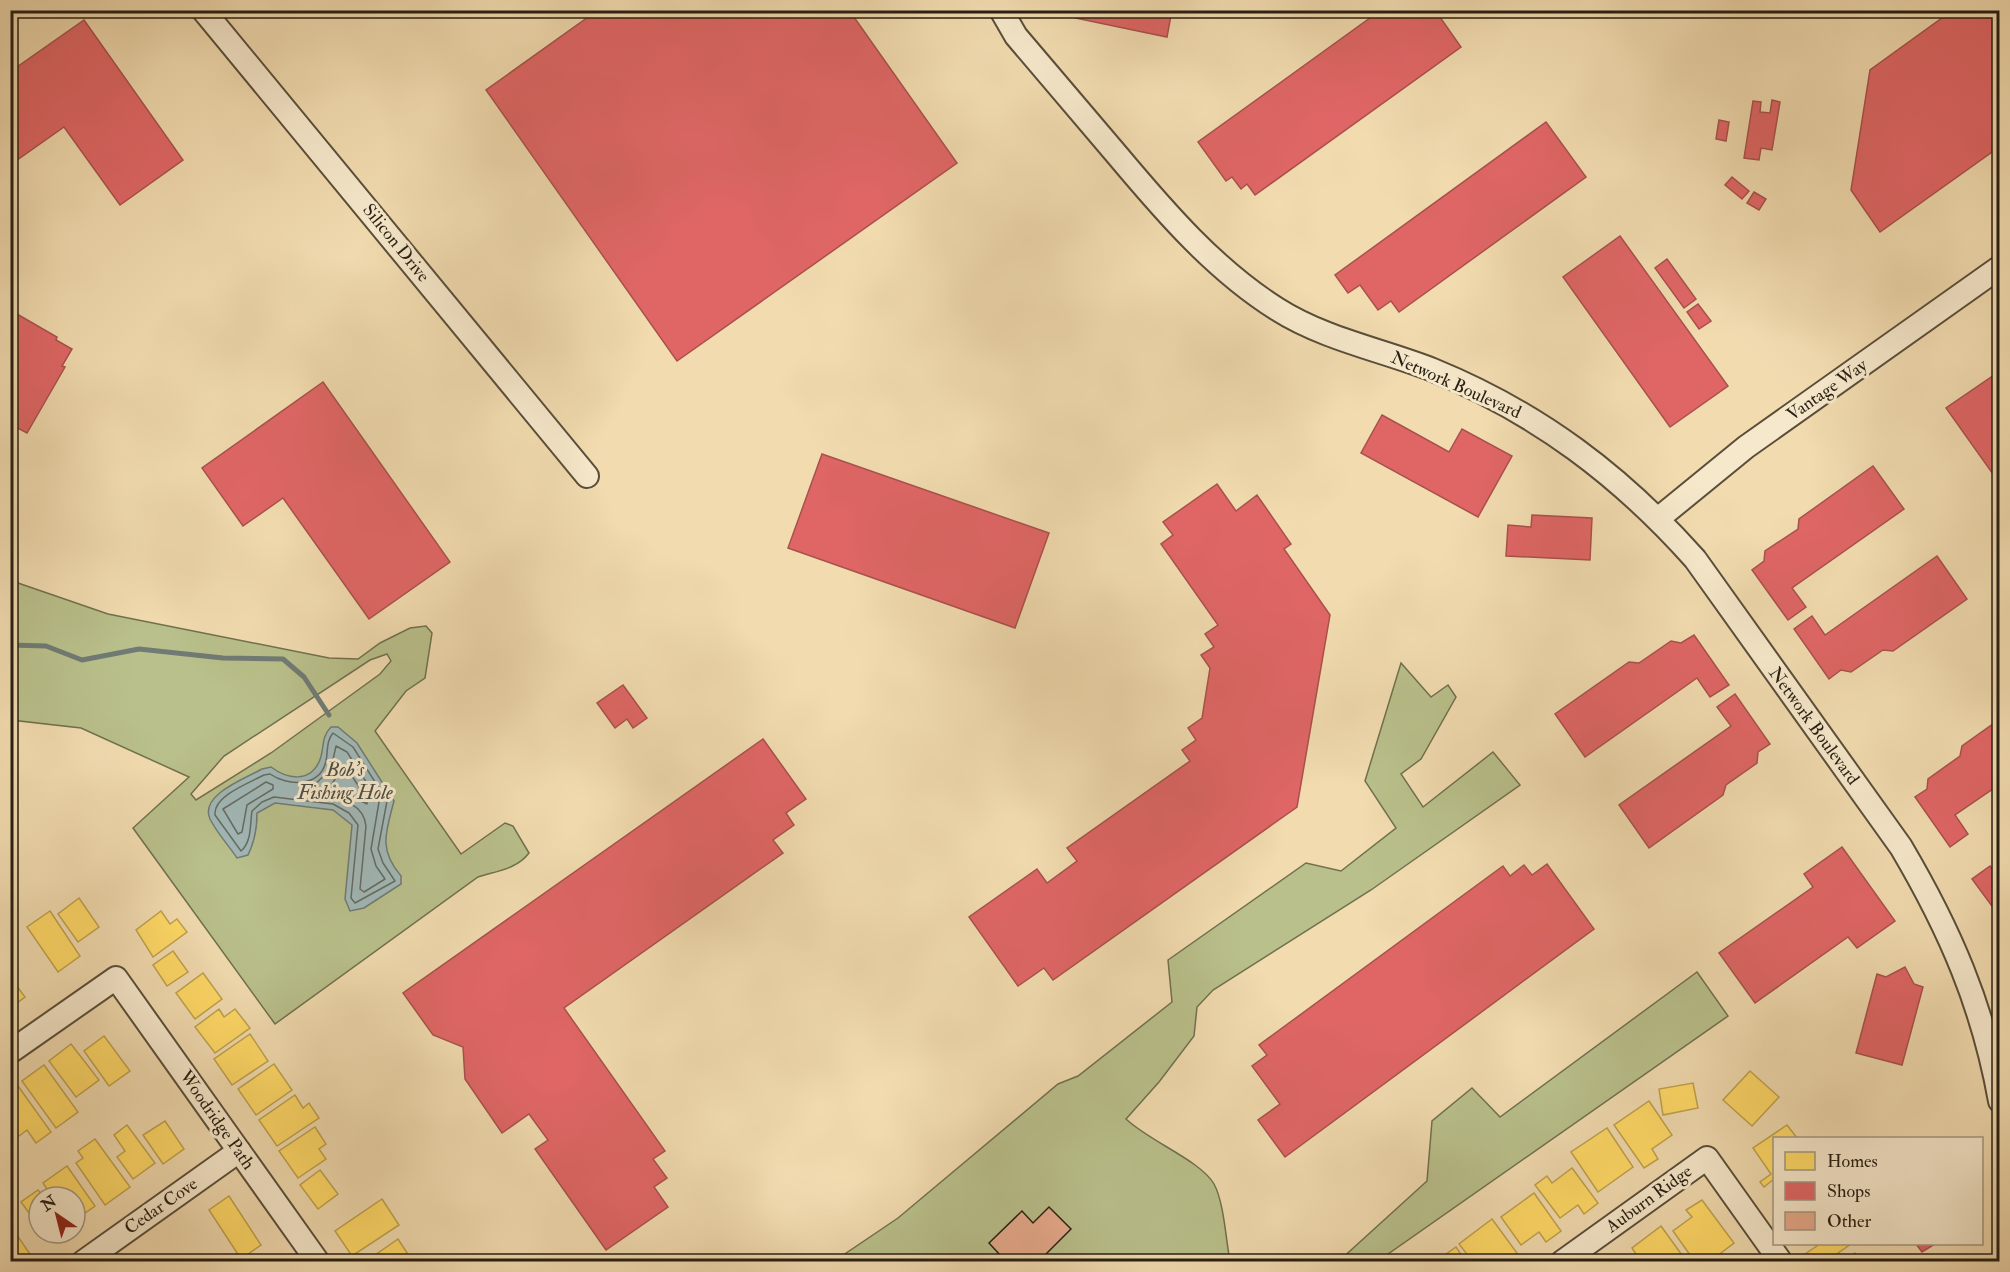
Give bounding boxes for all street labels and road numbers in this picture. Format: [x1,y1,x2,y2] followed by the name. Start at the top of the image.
[357,199,435,287] street label: Silicon Drive
[1387,346,1525,424] street label: Network Boulevard
[1782,353,1873,426] street label: Vantage Way
[1763,663,1865,790] street label: Network Boulevard
[174,1065,260,1175] street label: Woodridge Path
[1600,1160,1697,1239] street label: Auburn Ridge
[120,1172,203,1240] street label: Cedar Cove

